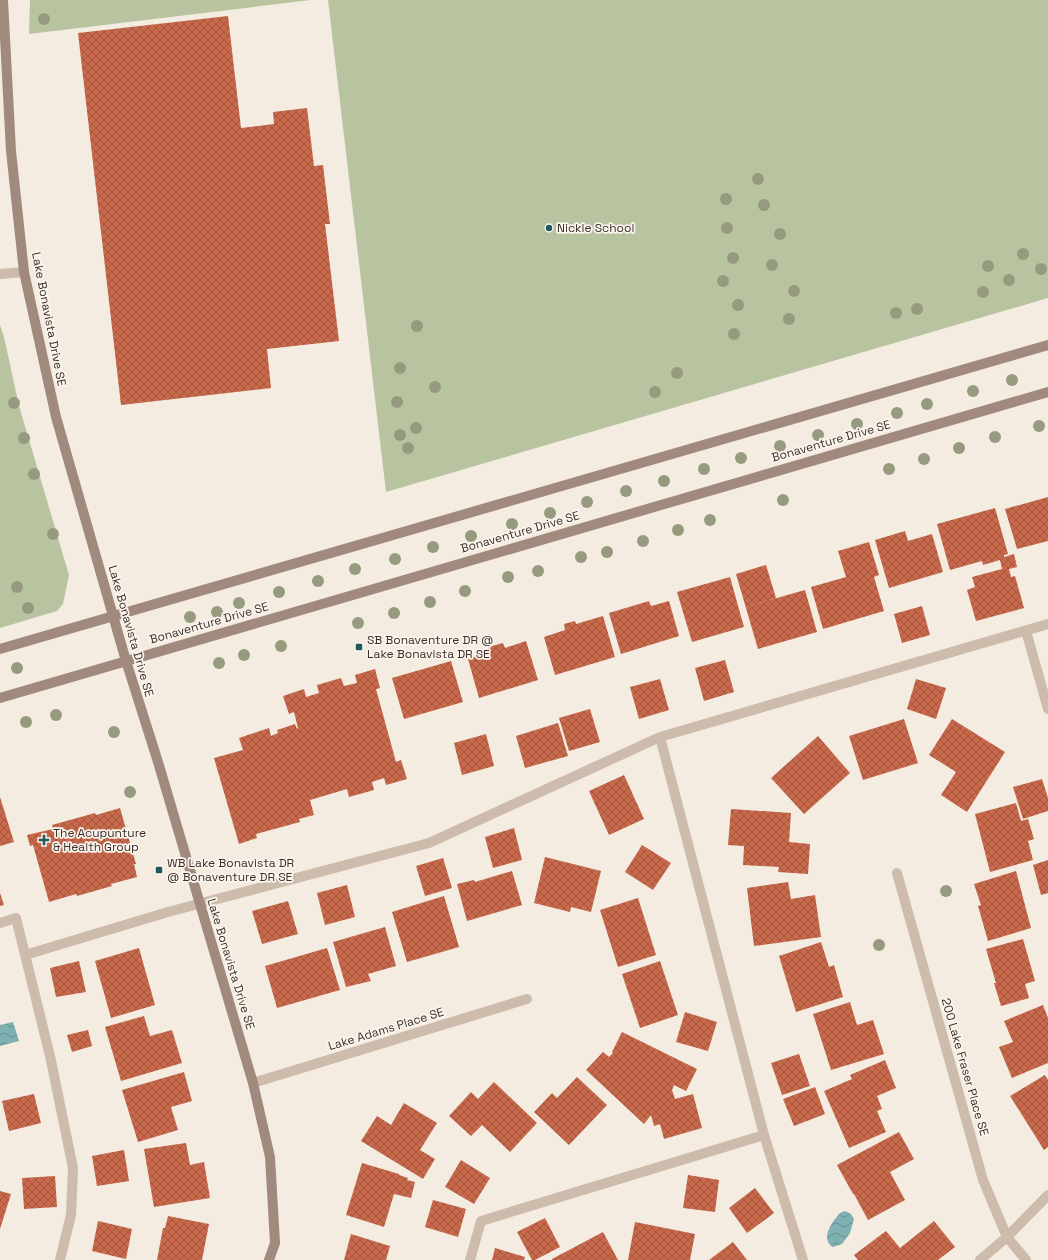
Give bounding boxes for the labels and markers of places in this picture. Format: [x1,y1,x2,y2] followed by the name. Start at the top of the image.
[557,220,634,236] place label: Nickle School
[544,223,554,233] marker: Nickle School
[367,632,493,662] place label: SB Bonaventure DR @ Lake Bonavista DR SE
[354,642,364,652] marker: SB Bonaventure DR @ Lake Bonavista DR SE
[53,825,146,855] place label: The Acupunture & Health Group
[38,834,50,846] marker: The Acupunture & Health Group
[167,855,294,885] place label: WB Lake Bonavista DR @ Bonaventure DR SE
[154,865,164,875] marker: WB Lake Bonavista DR @ Bonaventure DR SE

